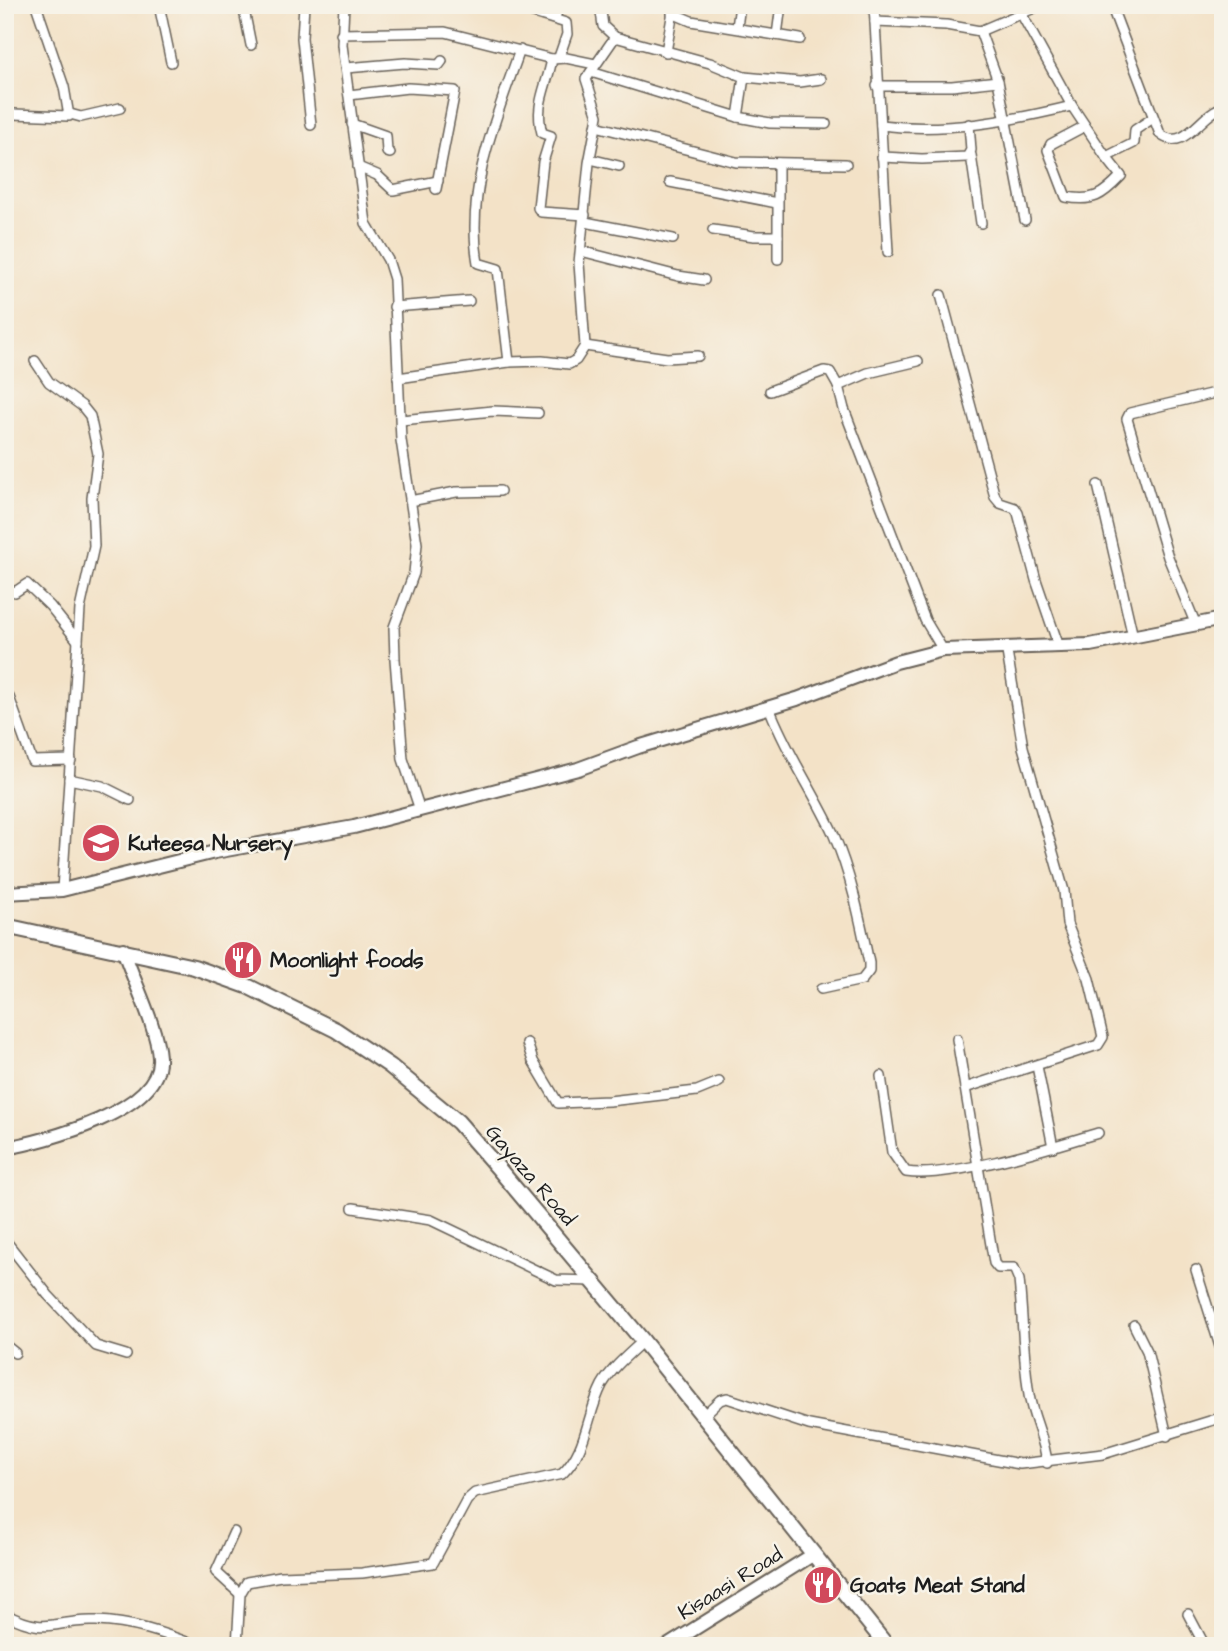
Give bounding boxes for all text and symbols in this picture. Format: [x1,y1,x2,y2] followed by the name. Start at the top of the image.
[80,822,122,864] school or university icon: Kuteesa Nursery
[128,829,293,861] place label: Kuteesa Nursery
[222,939,264,981] restaurant icon: Moonlight foods
[270,946,424,977] place label: Moonlight foods
[477,1119,583,1234] street label: Gayaza Road
[672,1540,788,1627] street label: Kisaasi Road
[802,1564,844,1606] restaurant icon: Goats Meat Stand
[850,1571,1025,1600] place label: Goats Meat Stand

